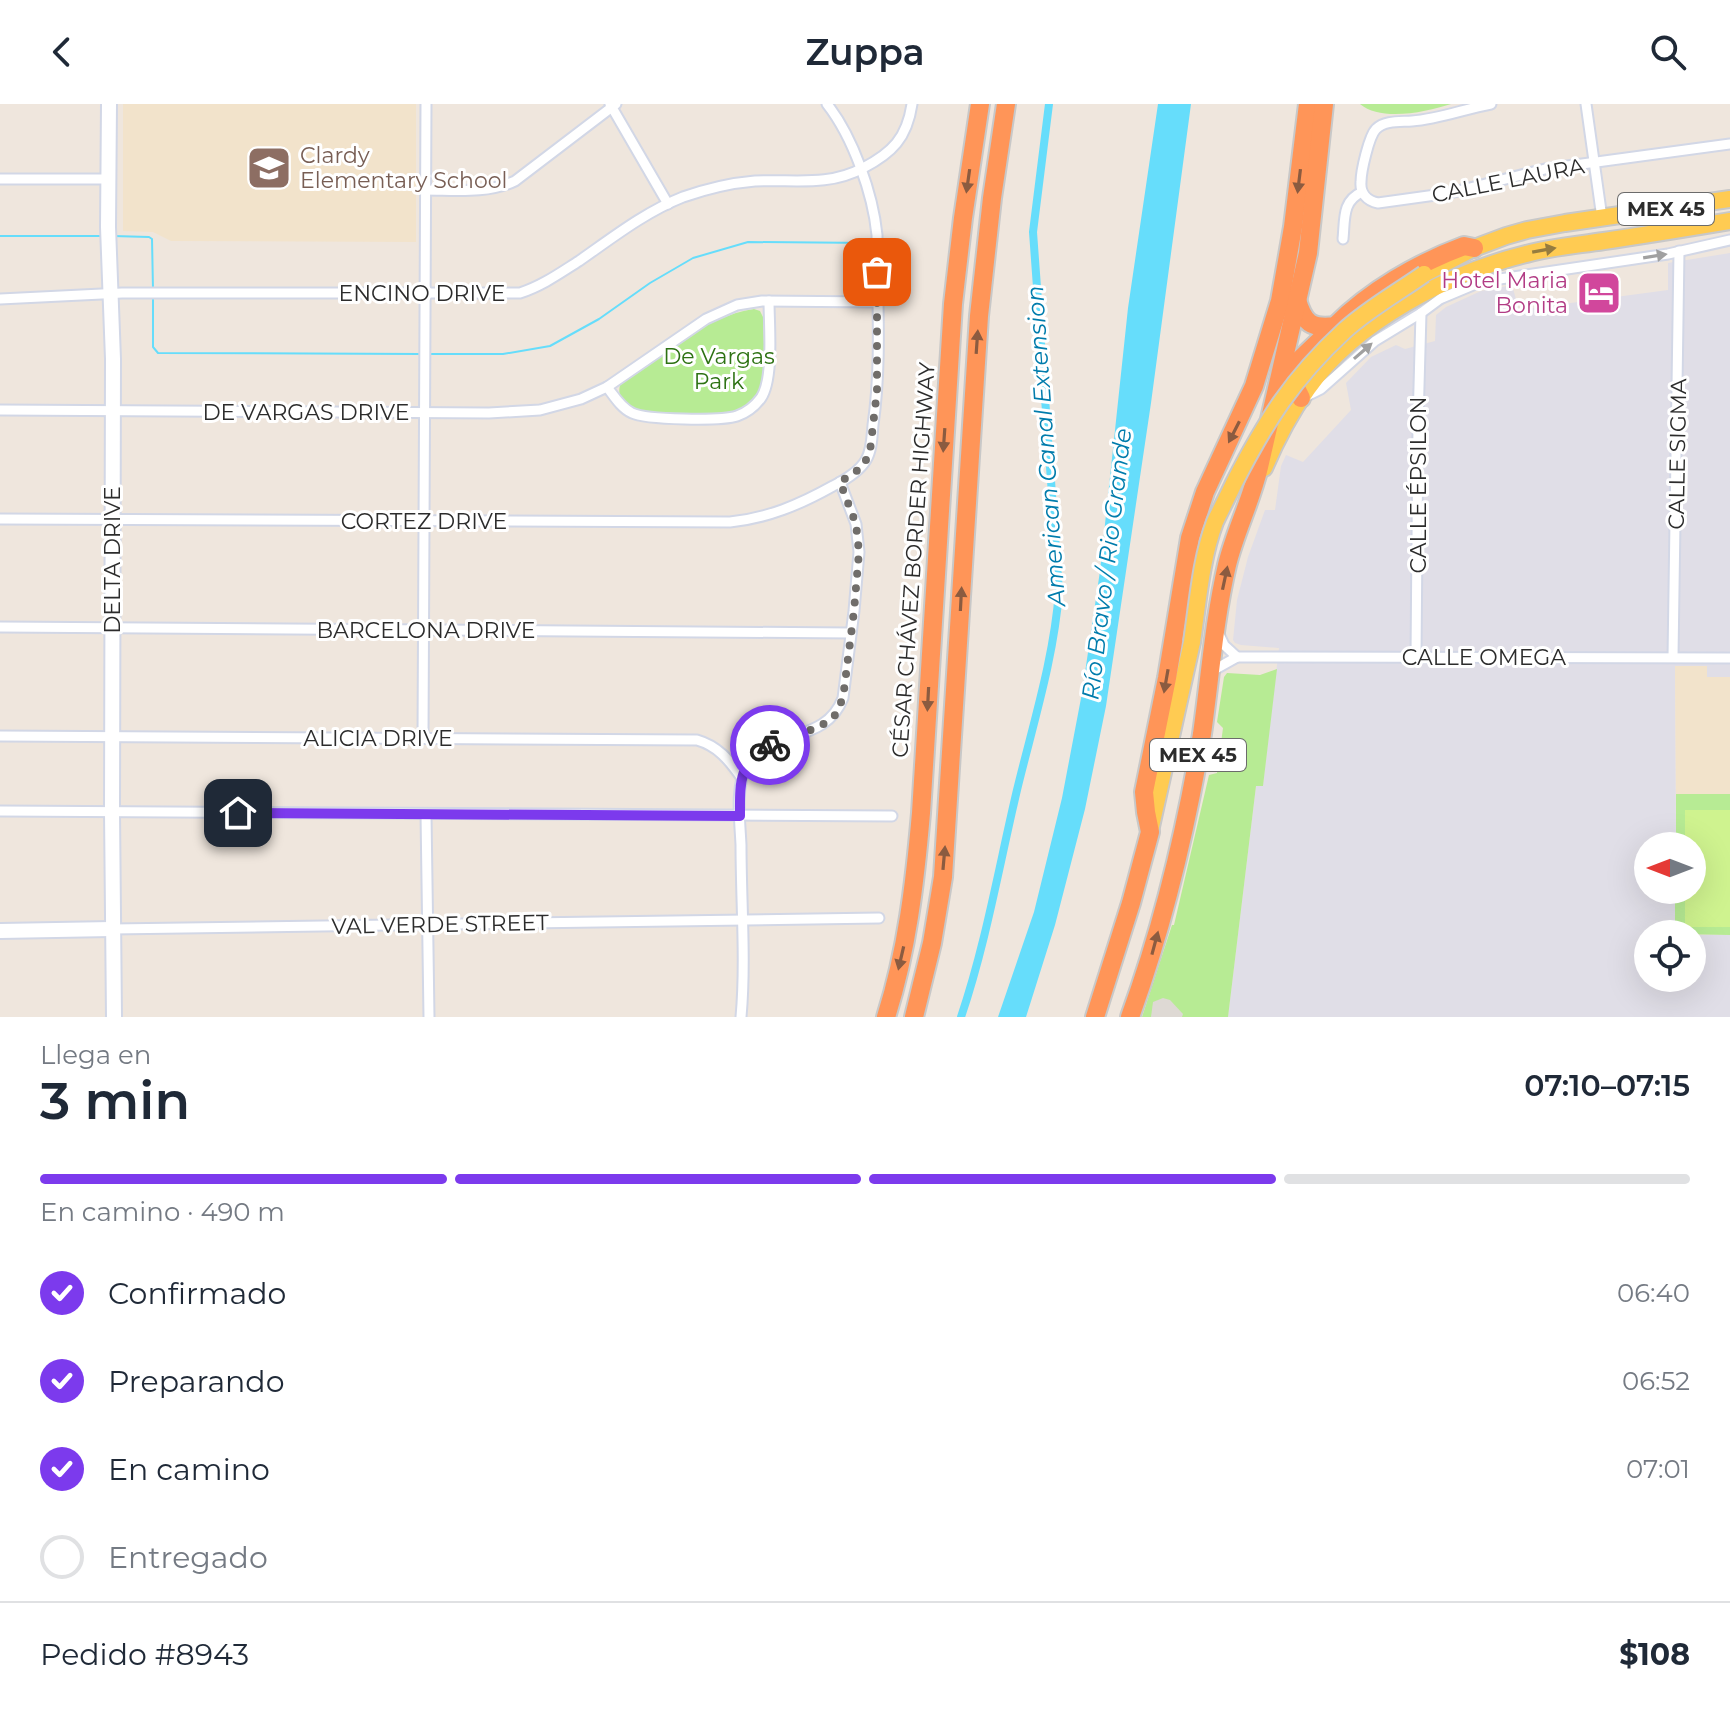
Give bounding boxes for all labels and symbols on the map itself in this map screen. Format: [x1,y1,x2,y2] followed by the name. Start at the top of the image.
[300,142,507,194] place label: Clardy Elementary School
[245,144,293,192] school or university icon: Clardy Elementary School
[1429,152,1587,209] street label: CALLE LAURA
[961,169,974,194] one-way arrow
[1292,169,1305,194] one-way arrow
[1618,193,1714,225] road number: MEX 45
[843,238,911,306] pin
[1532,244,1557,256] one-way arrow
[1643,249,1668,262] one-way arrow
[1441,267,1568,319] place label: Hotel Maria Bonita
[1575,269,1623,317] hotel icon: Hotel Maria Bonita
[338,280,506,307] street label: ENCINO DRIVE
[1020,285,1071,609] water label: American Canal Extension
[971,329,984,354] one-way arrow
[663,343,775,395] park label: De Vargas Park
[1353,343,1372,361] one-way arrow
[886,361,941,759] street label: CÉSAR CHÁVEZ BORDER HIGHWAY
[1663,378,1692,530] street label: CALLE SIGMA
[1405,396,1432,574] street label: CALLE ÉPSILON
[202,399,410,426] street label: DE VARGAS DRIVE
[1227,420,1240,443] one-way arrow
[1075,426,1138,701] water label: Río Bravo / Rio Grande
[937,428,950,453] one-way arrow
[99,486,126,634] street label: DELTA DRIVE
[341,508,507,535] street label: CORTEZ DRIVE
[1219,565,1232,590] one-way arrow
[955,586,968,611] one-way arrow
[316,617,536,644] street label: BARCELONA DRIVE
[1402,644,1566,671] street label: CALLE OMEGA
[1159,669,1172,694] one-way arrow
[921,687,934,712] one-way arrow
[730,705,810,785] courier
[303,725,453,752] street label: ALICIA DRIVE
[1150,739,1246,771] road number: MEX 45
[204,779,272,847] pin
[1634,832,1706,904] north arrow
[938,845,951,870] one-way arrow
[331,909,549,940] street label: VAL VERDE STREET
[1149,930,1161,955] one-way arrow
[894,945,907,970] one-way arrow

